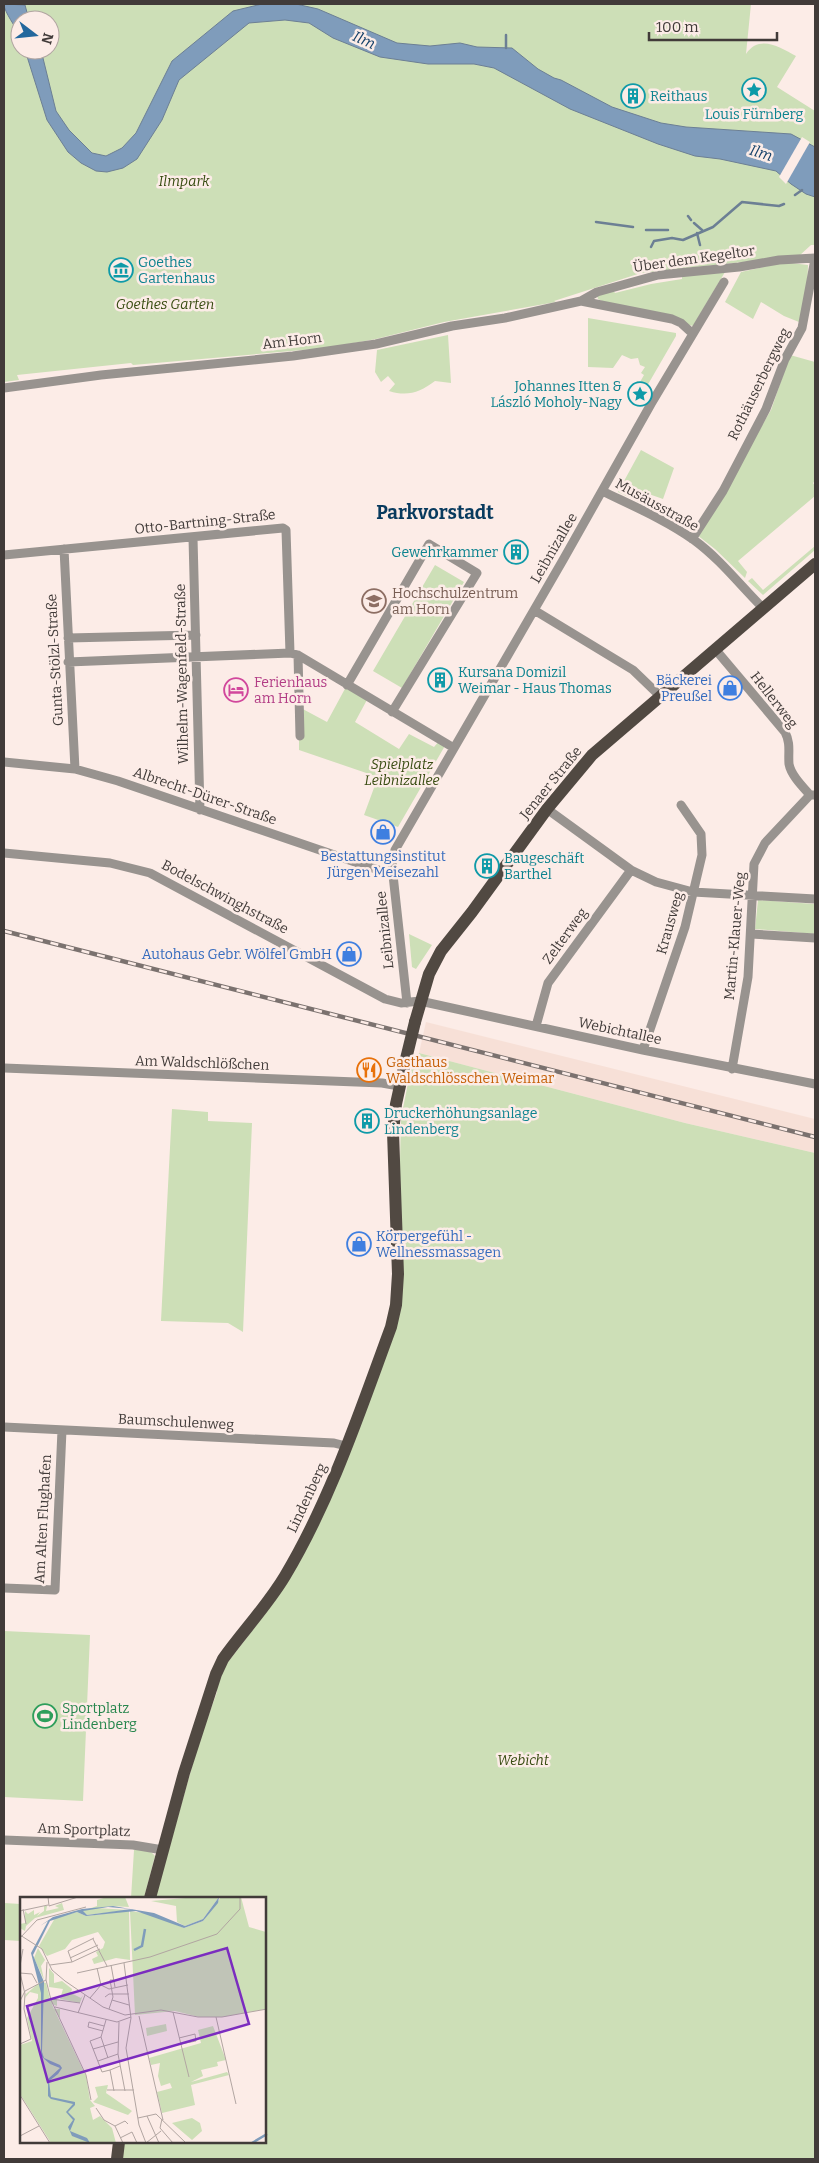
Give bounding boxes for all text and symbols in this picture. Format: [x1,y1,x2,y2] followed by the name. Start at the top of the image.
[10,10,60,60] north arrow
[649,10,776,42] scale bar
[656,18,699,36] text: 100 m
[350,27,378,53] water label: Ilm
[37,31,57,46] text: N
[741,77,767,103] place icon: Louis Fürnberg
[620,83,646,109] building icon: Reithaus
[650,88,707,105] place label: Reithaus
[705,106,804,123] place label: Louis Fürnberg
[747,141,775,165] water label: Ilm
[158,173,210,190] park label: Ilmpark
[632,242,756,276] street label: Über dem Kegeltor
[138,254,215,287] place label: Goethes Gartenhaus
[108,257,134,283] museum icon: Goethes Gartenhaus
[116,296,214,313] park label: Goethes Garten
[724,325,794,443] street label: Rothäuserbergweg
[261,329,323,353] street label: Am Horn
[490,378,623,411] place label: Johannes Itten & László Moholy-Nagy
[627,381,653,407] place icon: Johannes Itten & László Moholy-Nagy
[612,475,702,535] street label: Musäusstraße
[376,501,494,524] district label: Parkvorstadt
[134,506,276,538] street label: Otto-Bartning-Straße
[527,510,581,586] street label: Leibnizallee
[503,539,529,565] building icon: Gewehrkammer
[391,544,498,561] place label: Gewehrkammer
[172,584,192,764] street label: Wilhelm-Wagenfeld-Straße
[392,585,519,618] place label: Hochschulzentrum am Horn
[361,588,387,614] school or university icon: Hochschulzentrum am Horn
[43,594,67,726] street label: Gunta-Stölzl-Straße
[458,664,612,697] place label: Kursana Domizil Weimar - Haus Thomas
[427,667,453,693] building icon: Kursana Domizil Weimar - Haus Thomas
[747,668,801,732] street label: Hellerweg
[656,672,712,705] place label: Bäckerei Preußel
[254,674,327,707] place label: Ferienhaus am Horn
[717,675,743,701] shop icon: Bäckerei Preußel
[223,677,249,703] hotel icon: Ferienhaus am Horn
[516,743,585,824] street label: Jenaer Straße
[364,756,440,789] park label: Spielplatz Leibnizallee
[131,763,279,829] street label: Albrecht-Dürer-Straße
[370,819,396,845] shop icon: Bestattungsinstitut Jürgen Meisezahl
[320,848,446,881] place label: Bestattungsinstitut Jürgen Meisezahl
[504,850,584,883] place label: Baugeschäft Barthel
[474,853,500,879] building icon: Baugeschäft Barthel
[159,856,291,938] street label: Bodelschwinghstraße
[721,871,749,1001] street label: Martin-Klauer-Weg
[653,889,687,956] street label: Krausweg
[372,890,398,970] street label: Leibnizallee
[539,904,591,967] street label: Zelterweg
[336,941,362,967] shop icon: Autohaus Gebr. Wölfel GmbH
[142,946,332,963] place label: Autohaus Gebr. Wölfel GmbH
[577,1014,663,1048] street label: Webichtallee
[135,1052,270,1074] street label: Am Waldschlößchen
[386,1054,554,1087] place label: Gasthaus Waldschlösschen Weimar
[356,1057,382,1083] restaurant icon: Gasthaus Waldschlösschen Weimar
[384,1105,537,1138] place label: Druckerhöhungsanlage Lindenberg
[354,1108,380,1134] building icon: Druckerhöhungsanlage Lindenberg
[376,1228,501,1261] place label: Körpergefühl - Wellnessmassagen
[346,1231,372,1257] shop icon: Körpergefühl - Wellnessmassagen
[118,1410,235,1434] street label: Baumschulenweg
[31,1454,55,1584] street label: Am Alten Flughafen
[283,1460,331,1536] street label: Lindenberg
[62,1700,137,1733] place label: Sportplatz Lindenberg
[32,1703,58,1729] sports icon: Sportplatz Lindenberg
[497,1752,550,1769] park label: Webicht
[37,1820,131,1840] street label: Am Sportplatz
[20,1897,266,2143] inset map

